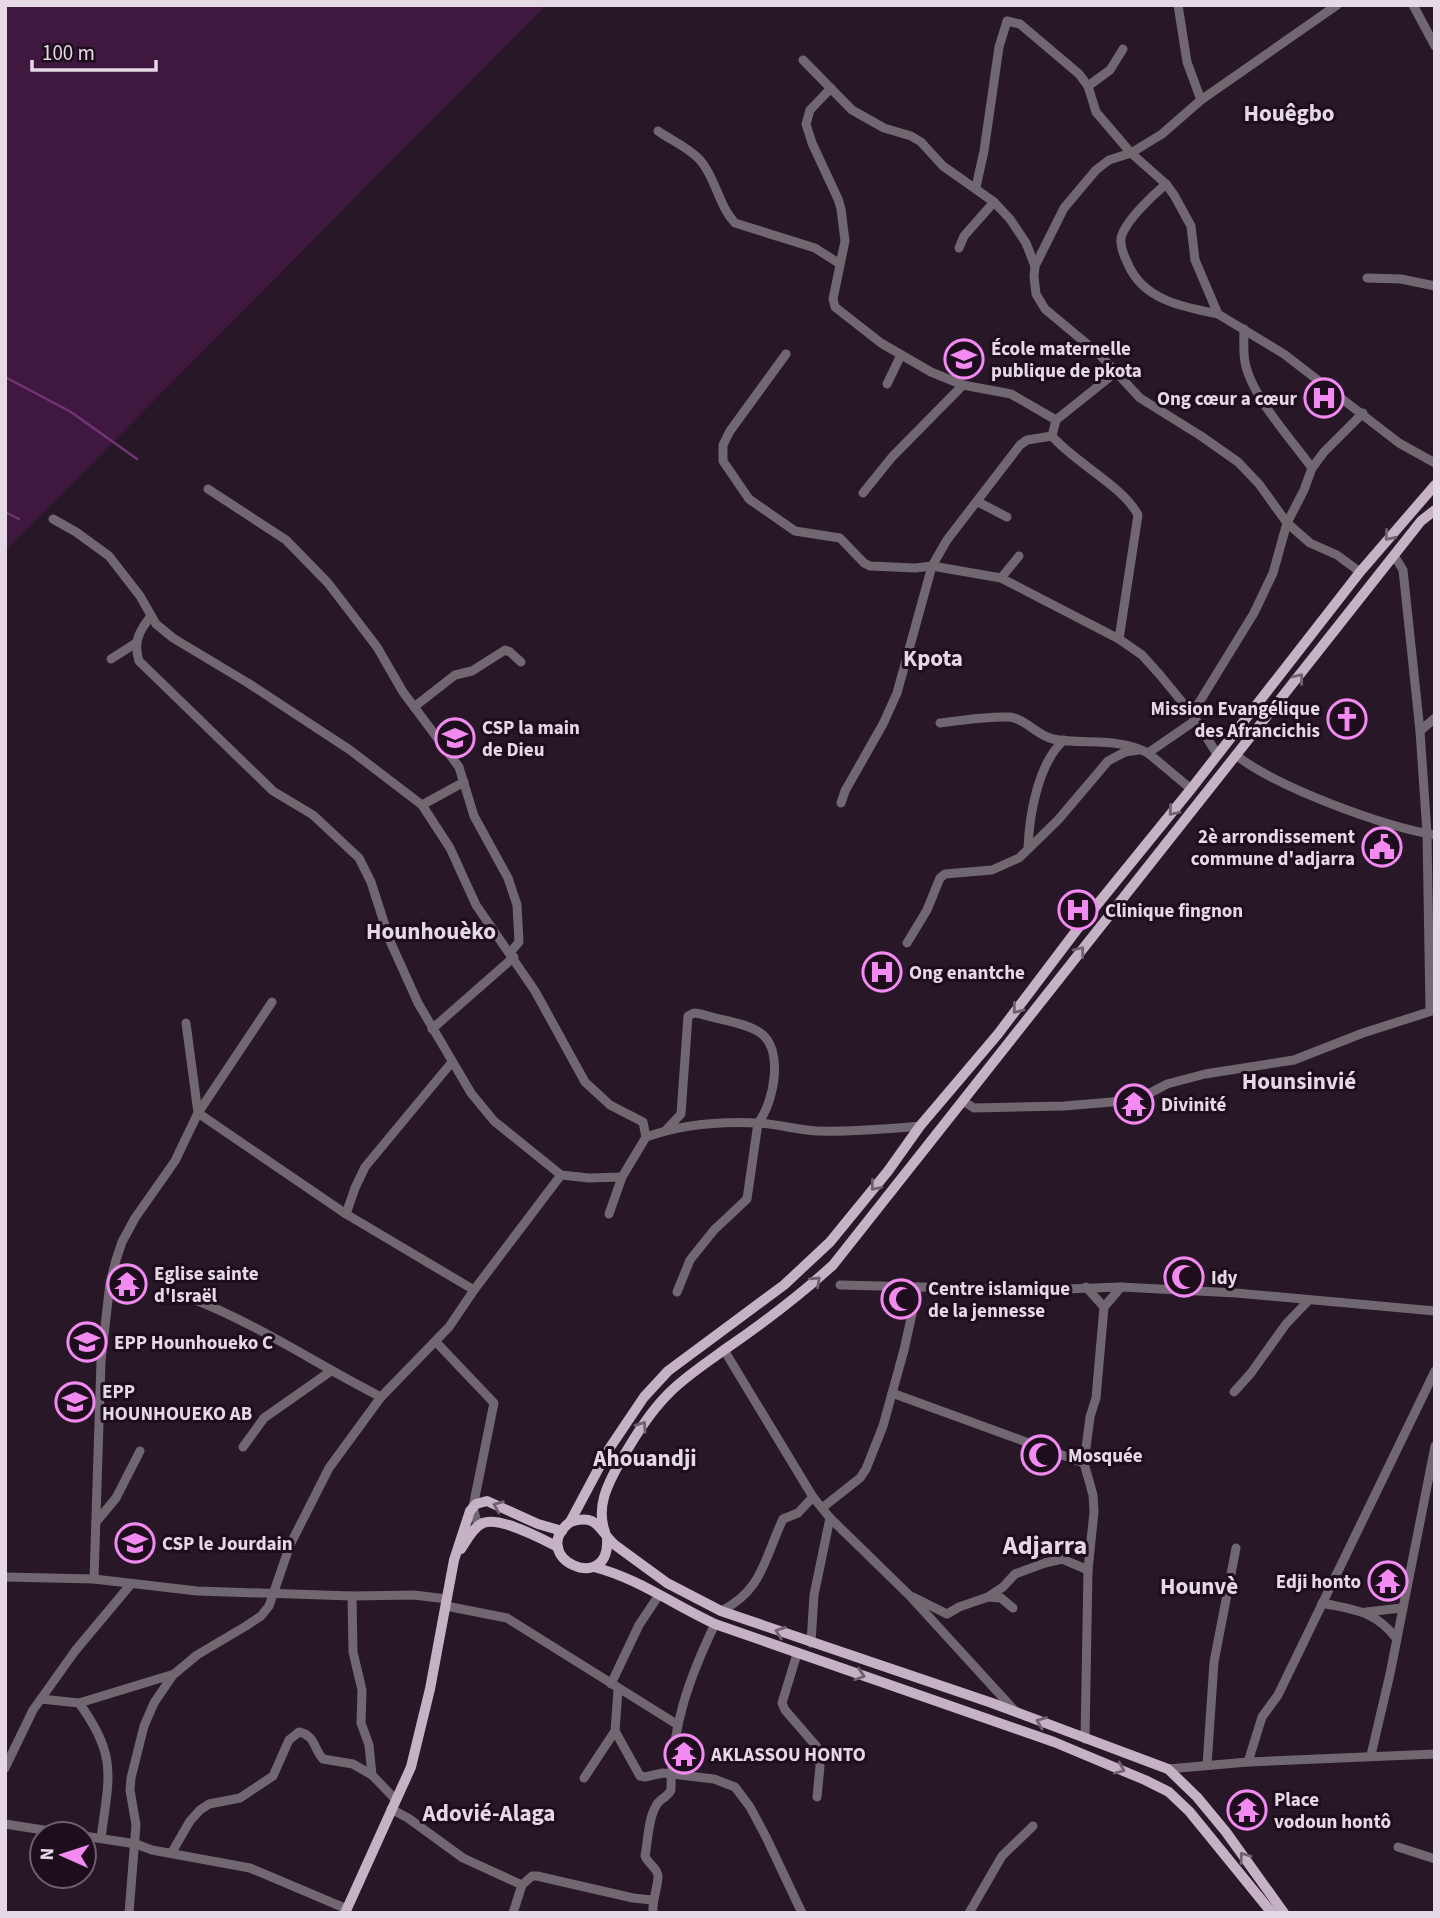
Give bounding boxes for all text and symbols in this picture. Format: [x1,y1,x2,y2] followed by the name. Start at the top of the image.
[32,28,156,72] scale bar
[42,38,95,68] text: 100 m
[1243,97,1335,130] district label: Houêgbo
[991,336,1142,385] place label: École maternelle publique de pkota
[943,338,985,380] school or university icon: École maternelle publique de pkota
[1303,377,1345,419] hospital icon: Ong cœur a cœur
[1157,386,1297,413] place label: Ong cœur a cœur
[1385,528,1397,541] one-way arrow
[903,642,963,675] district label: Kpota
[1291,673,1304,685] one-way arrow
[1150,696,1320,745] place label: Mission Evangélique des Afrancichis
[1326,698,1368,740] church icon: Mission Evangélique des Afrancichis
[482,715,580,764] place label: CSP la main de Dieu
[434,717,476,759] school or university icon: CSP la main de Dieu
[1169,803,1181,816] one-way arrow
[1191,824,1355,873] place label: 2è arrondissement commune d'adjarra
[1361,826,1403,868] public building icon: 2è arrondissement commune d'adjarra
[1057,889,1099,931] hospital icon: Clinique fingnon
[1105,898,1243,925] place label: Clinique fingnon
[366,915,496,948] district label: Hounhouèko
[1072,946,1085,958] one-way arrow
[861,951,903,993] hospital icon: Ong enantche
[909,960,1025,987] place label: Ong enantche
[1013,1001,1025,1014] one-way arrow
[1242,1065,1356,1098] district label: Hounsinvié
[1113,1083,1155,1125] temple icon: Divinité
[1161,1092,1227,1119] place label: Divinité
[870,1179,883,1191] one-way arrow
[1163,1256,1205,1298] mosque icon: Idy
[154,1261,259,1310] place label: Eglise sainte d'Israël
[106,1263,148,1305] temple icon: Eglise sainte d'Israël
[1211,1265,1238,1292] place label: Idy
[928,1276,1070,1325] place label: Centre islamique de la jennesse
[808,1277,821,1289] one-way arrow
[880,1278,922,1320] mosque icon: Centre islamique de la jennesse
[66,1321,108,1363] school or university icon: EPP Hounhoueko C
[114,1330,273,1357] place label: EPP Hounhoueko C
[102,1379,252,1428] place label: EPP HOUNHOUEKO AB
[54,1381,96,1423] school or university icon: EPP HOUNHOUEKO AB
[634,1421,646,1434] one-way arrow
[1020,1434,1062,1476] mosque icon: Mosquée
[592,1442,697,1475] district label: Ahouandji
[1068,1443,1143,1470] place label: Mosquée
[493,1500,506,1514] one-way arrow
[114,1522,156,1564] school or university icon: CSP le Jourdain
[1002,1527,1087,1564] district label: Adjarra
[162,1531,293,1558] place label: CSP le Jourdain
[1367,1560,1409,1602] temple icon: Edji honto
[1276,1569,1361,1596] place label: Edji honto
[1160,1570,1238,1603] district label: Hounvè
[774,1626,786,1640] one-way arrow
[854,1667,866,1681] one-way arrow
[1036,1716,1048,1730] one-way arrow
[663,1733,705,1775] temple icon: AKLASSOU HONTO
[710,1742,866,1769] place label: AKLASSOU HONTO
[1113,1761,1125,1775] one-way arrow
[1274,1787,1391,1836] place label: Place vodoun hontô
[1226,1789,1268,1831] temple icon: Place vodoun hontô
[422,1797,555,1830] district label: Adovié-Alaga
[28,1820,98,1890] north arrow
[34,1847,61,1861] text: N
[1240,1852,1252,1865] one-way arrow

